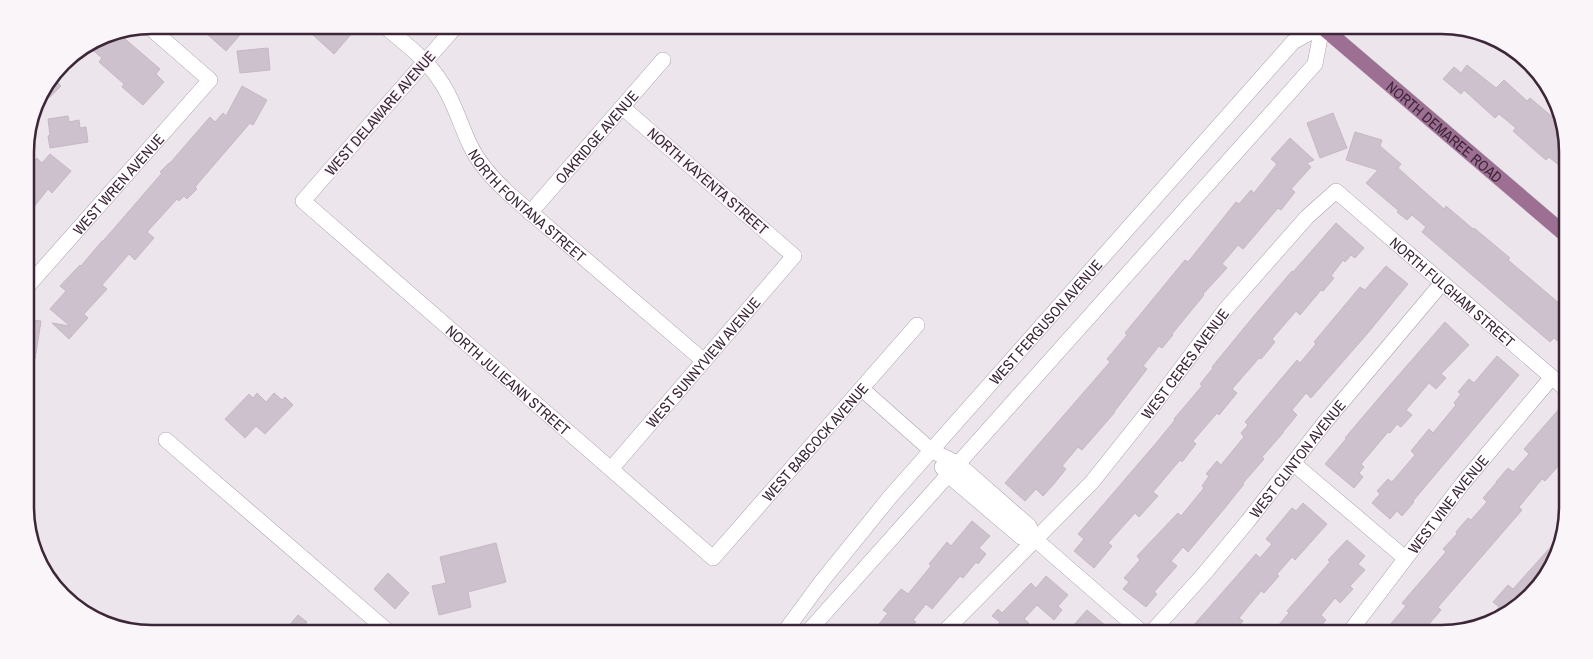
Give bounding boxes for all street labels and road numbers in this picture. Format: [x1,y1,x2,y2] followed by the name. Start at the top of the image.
[320,46,440,180] street label: WEST DELAWARE AVENUE
[1382,76,1507,187] street label: NORTH DEMAREE ROAD
[550,86,643,188] street label: OAKRIDGE AVENUE
[643,123,773,240] street label: NORTH KAYENTA STREET
[68,129,169,239] street label: WEST WREN AVENUE
[464,145,591,267] street label: NORTH FONTANA STREET
[1386,232,1520,352] street label: NORTH FULGHAM STREET
[984,254,1106,389] street label: WEST FERGUSON AVENUE
[641,292,765,432] street label: WEST SUNNYVIEW AVENUE
[1136,304,1233,423] street label: WEST CERES AVENUE
[442,320,575,440] street label: NORTH JULIEANN STREET
[757,378,873,506] street label: WEST BABCOCK AVENUE
[1244,395,1350,522] street label: WEST CLINTON AVENUE
[1403,450,1493,558] street label: WEST VINE AVENUE

